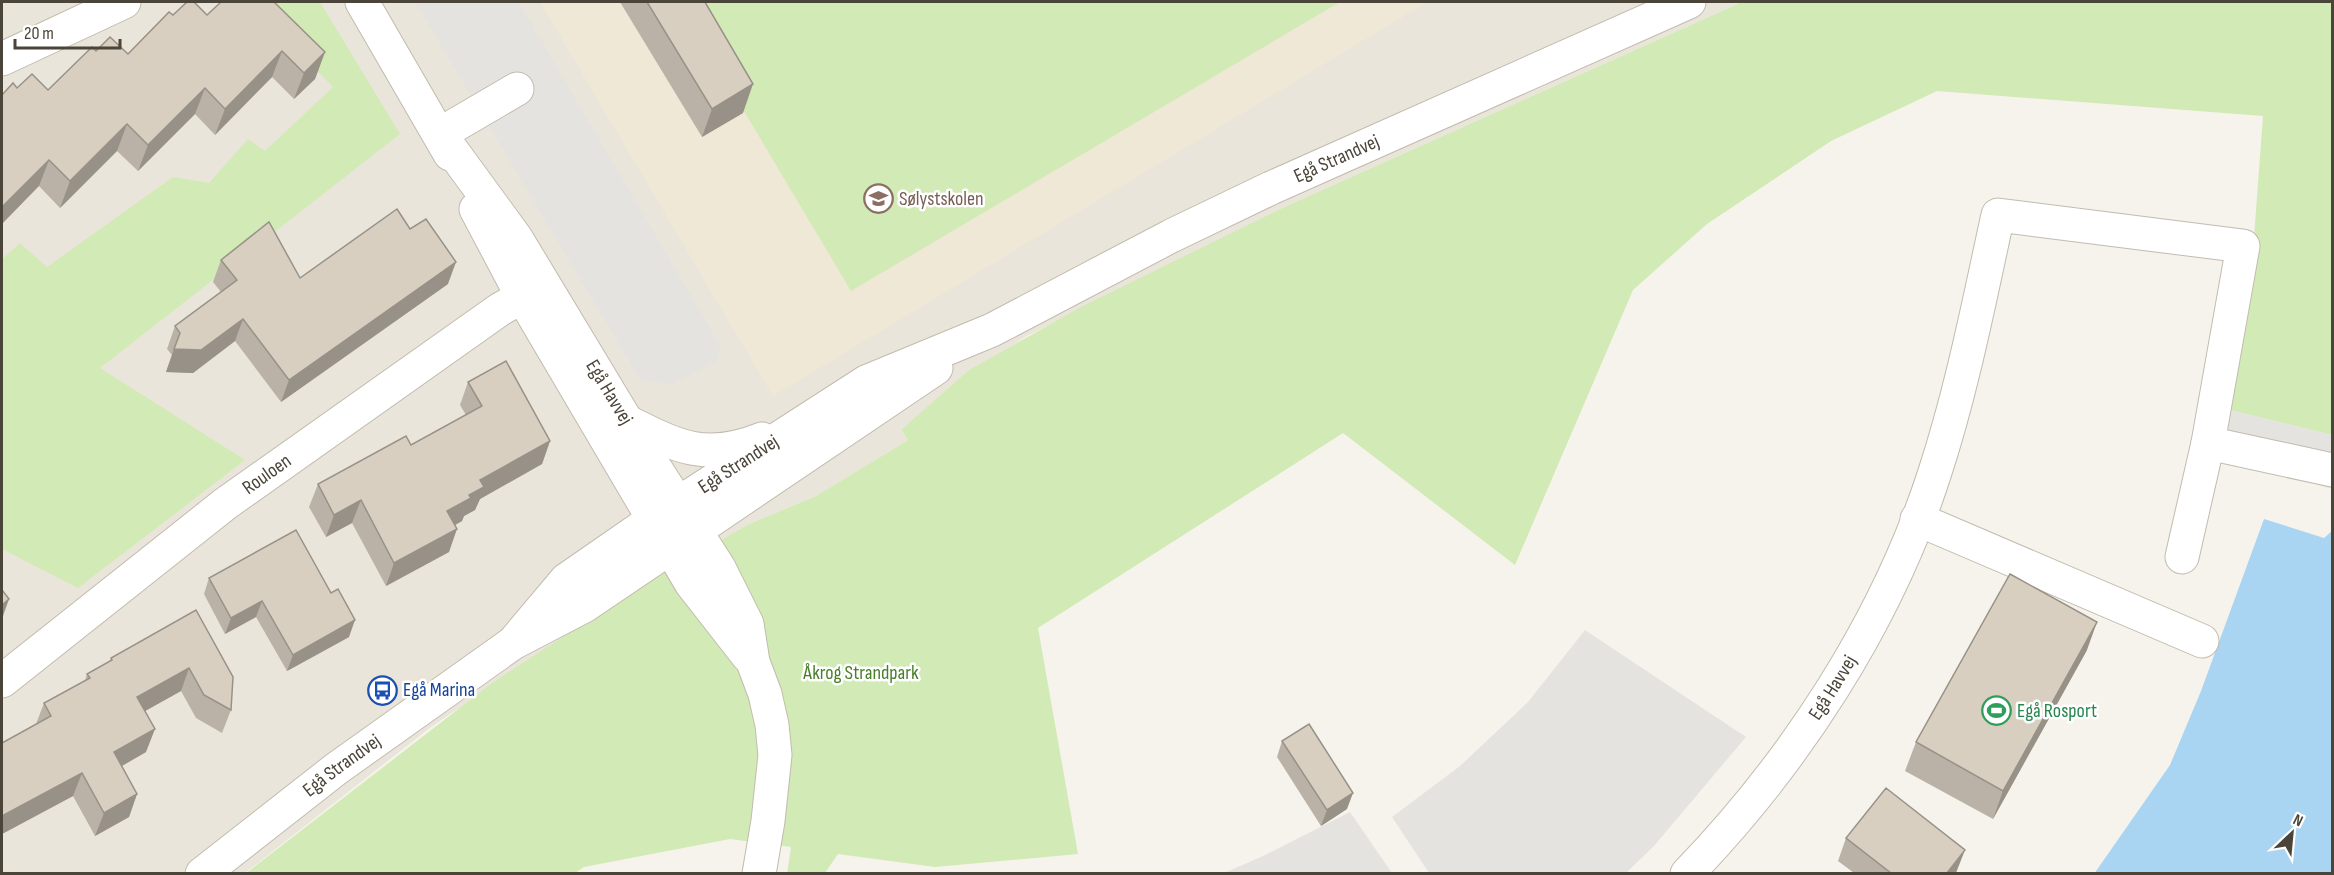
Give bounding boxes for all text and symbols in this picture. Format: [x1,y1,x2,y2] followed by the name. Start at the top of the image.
[15,12,120,50] scale bar
[24,23,54,44] text: 20 m
[1290,129,1383,188] street label: Egå Strandvej
[862,183,894,215] school or university icon: Sølystskolen
[899,187,984,211] place label: Sølystskolen
[580,355,638,429] street label: Egå Havvej
[694,430,783,499] street label: Egå Strandvej
[238,449,296,500] street label: Rouloen
[1804,651,1862,725] street label: Egå Havvej
[802,661,919,685] park label: Åkrog Strandpark
[366,674,398,706] bus stop icon: Egå Marina
[403,678,475,702] place label: Egå Marina
[1980,695,2012,727] sports icon: Egå Rosport
[2017,699,2097,723] place label: Egå Rosport
[298,729,385,802] street label: Egå Strandvej
[2262,803,2322,863] north arrow
[2290,810,2306,831] text: N

